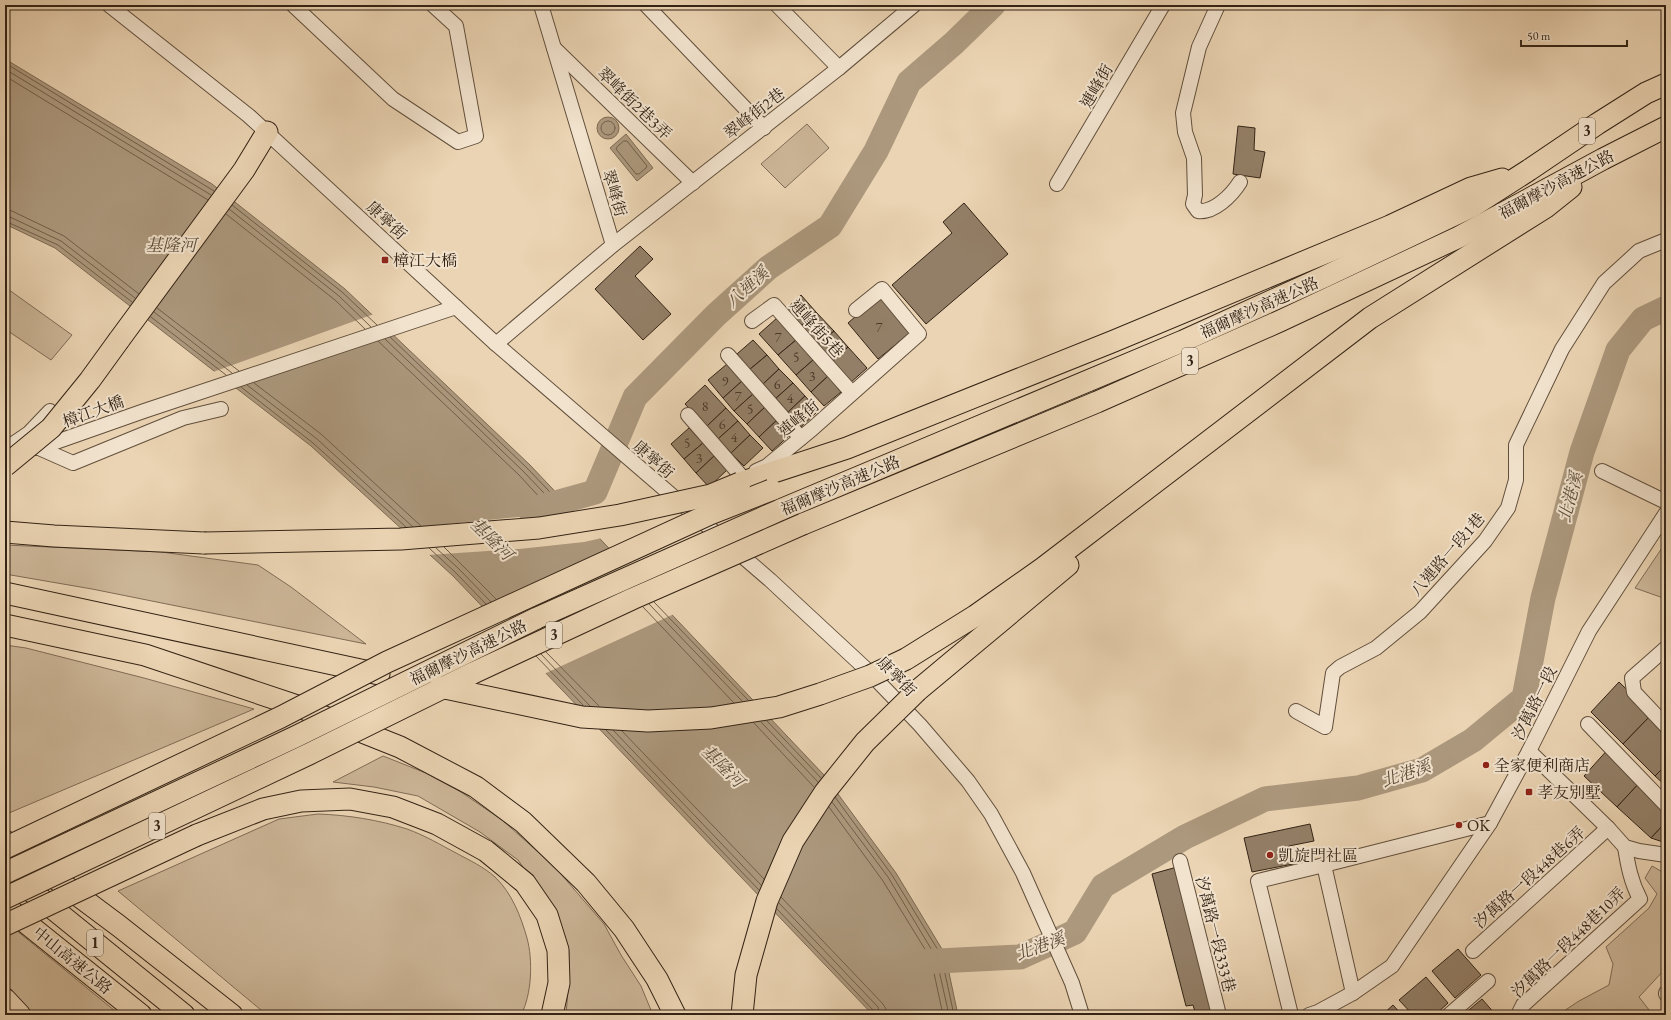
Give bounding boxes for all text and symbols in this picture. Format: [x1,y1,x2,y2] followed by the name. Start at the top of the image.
[1521,22,1627,48] scale bar
[1527,28,1551,44] text: 50 m
[1075,60,1118,112] street label: 連峰街
[593,63,676,144] street label: 翠峰街2巷3弄
[720,83,789,144] street label: 翠峰街2巷
[1579,118,1595,144] road number: 3
[1495,145,1618,224] street label: 福爾摩沙高速公路
[597,167,632,219] street label: 翠峰街
[362,196,411,244] street label: 康寧街
[146,234,199,256] water label: 基隆河
[393,250,457,271] place label: 樟江大橋
[380,255,390,265] marker: 樟江大橋
[721,260,775,312] water label: 八連溪
[1196,272,1322,343] street label: 福爾摩沙高速公路
[786,295,848,361] street label: 連峰街5巷
[876,318,883,336] house number: 7
[775,328,782,346] house number: 7
[1182,348,1198,374] road number: 3
[793,349,799,365] house number: 5
[809,367,816,385] house number: 3
[722,372,729,390] house number: 9
[774,375,781,393] house number: 6
[735,387,742,405] house number: 7
[787,389,794,407] house number: 4
[60,391,127,432] street label: 樟江大橋
[773,395,823,442] street label: 連峰街
[702,397,709,415] house number: 8
[747,400,753,418] house number: 5
[719,415,726,433] house number: 6
[731,428,738,446] house number: 4
[684,434,690,452] house number: 5
[629,436,679,483] street label: 康寧街
[696,449,703,467] house number: 3
[777,451,903,520] street label: 福爾摩沙高速公路
[1553,468,1588,524] water label: 北港溪
[1405,508,1489,600] street label: 八連路一段1巷
[466,513,520,567] water label: 基隆河
[406,615,530,690] street label: 福爾摩沙高速公路
[546,622,562,648] road number: 3
[872,652,921,701] street label: 康寧街
[1507,663,1561,744] street label: 汐萬路一段
[697,740,751,794] water label: 基隆河
[1378,754,1436,792] water label: 北港溪
[1494,755,1590,776] place label: 全家便利商店
[1481,760,1491,770] marker: 全家便利商店
[1537,782,1601,803] place label: 孝友別墅
[1524,787,1534,797] marker: 孝友別墅
[149,813,165,839] road number: 3
[1467,815,1491,836] place label: OK
[1454,820,1464,830] marker: OK
[1469,822,1589,933] street label: 汐萬路一段448巷6弄
[1278,845,1358,866] place label: 凱旋門社區
[1265,850,1275,860] marker: 凱旋門社區
[1191,874,1240,994] street label: 汐萬路一段333巷
[1507,883,1630,1002] street label: 汐萬路一段448巷10弄
[29,922,117,999] street label: 中山高速公路
[1012,926,1070,965] water label: 北港溪
[87,930,103,956] road number: 1

